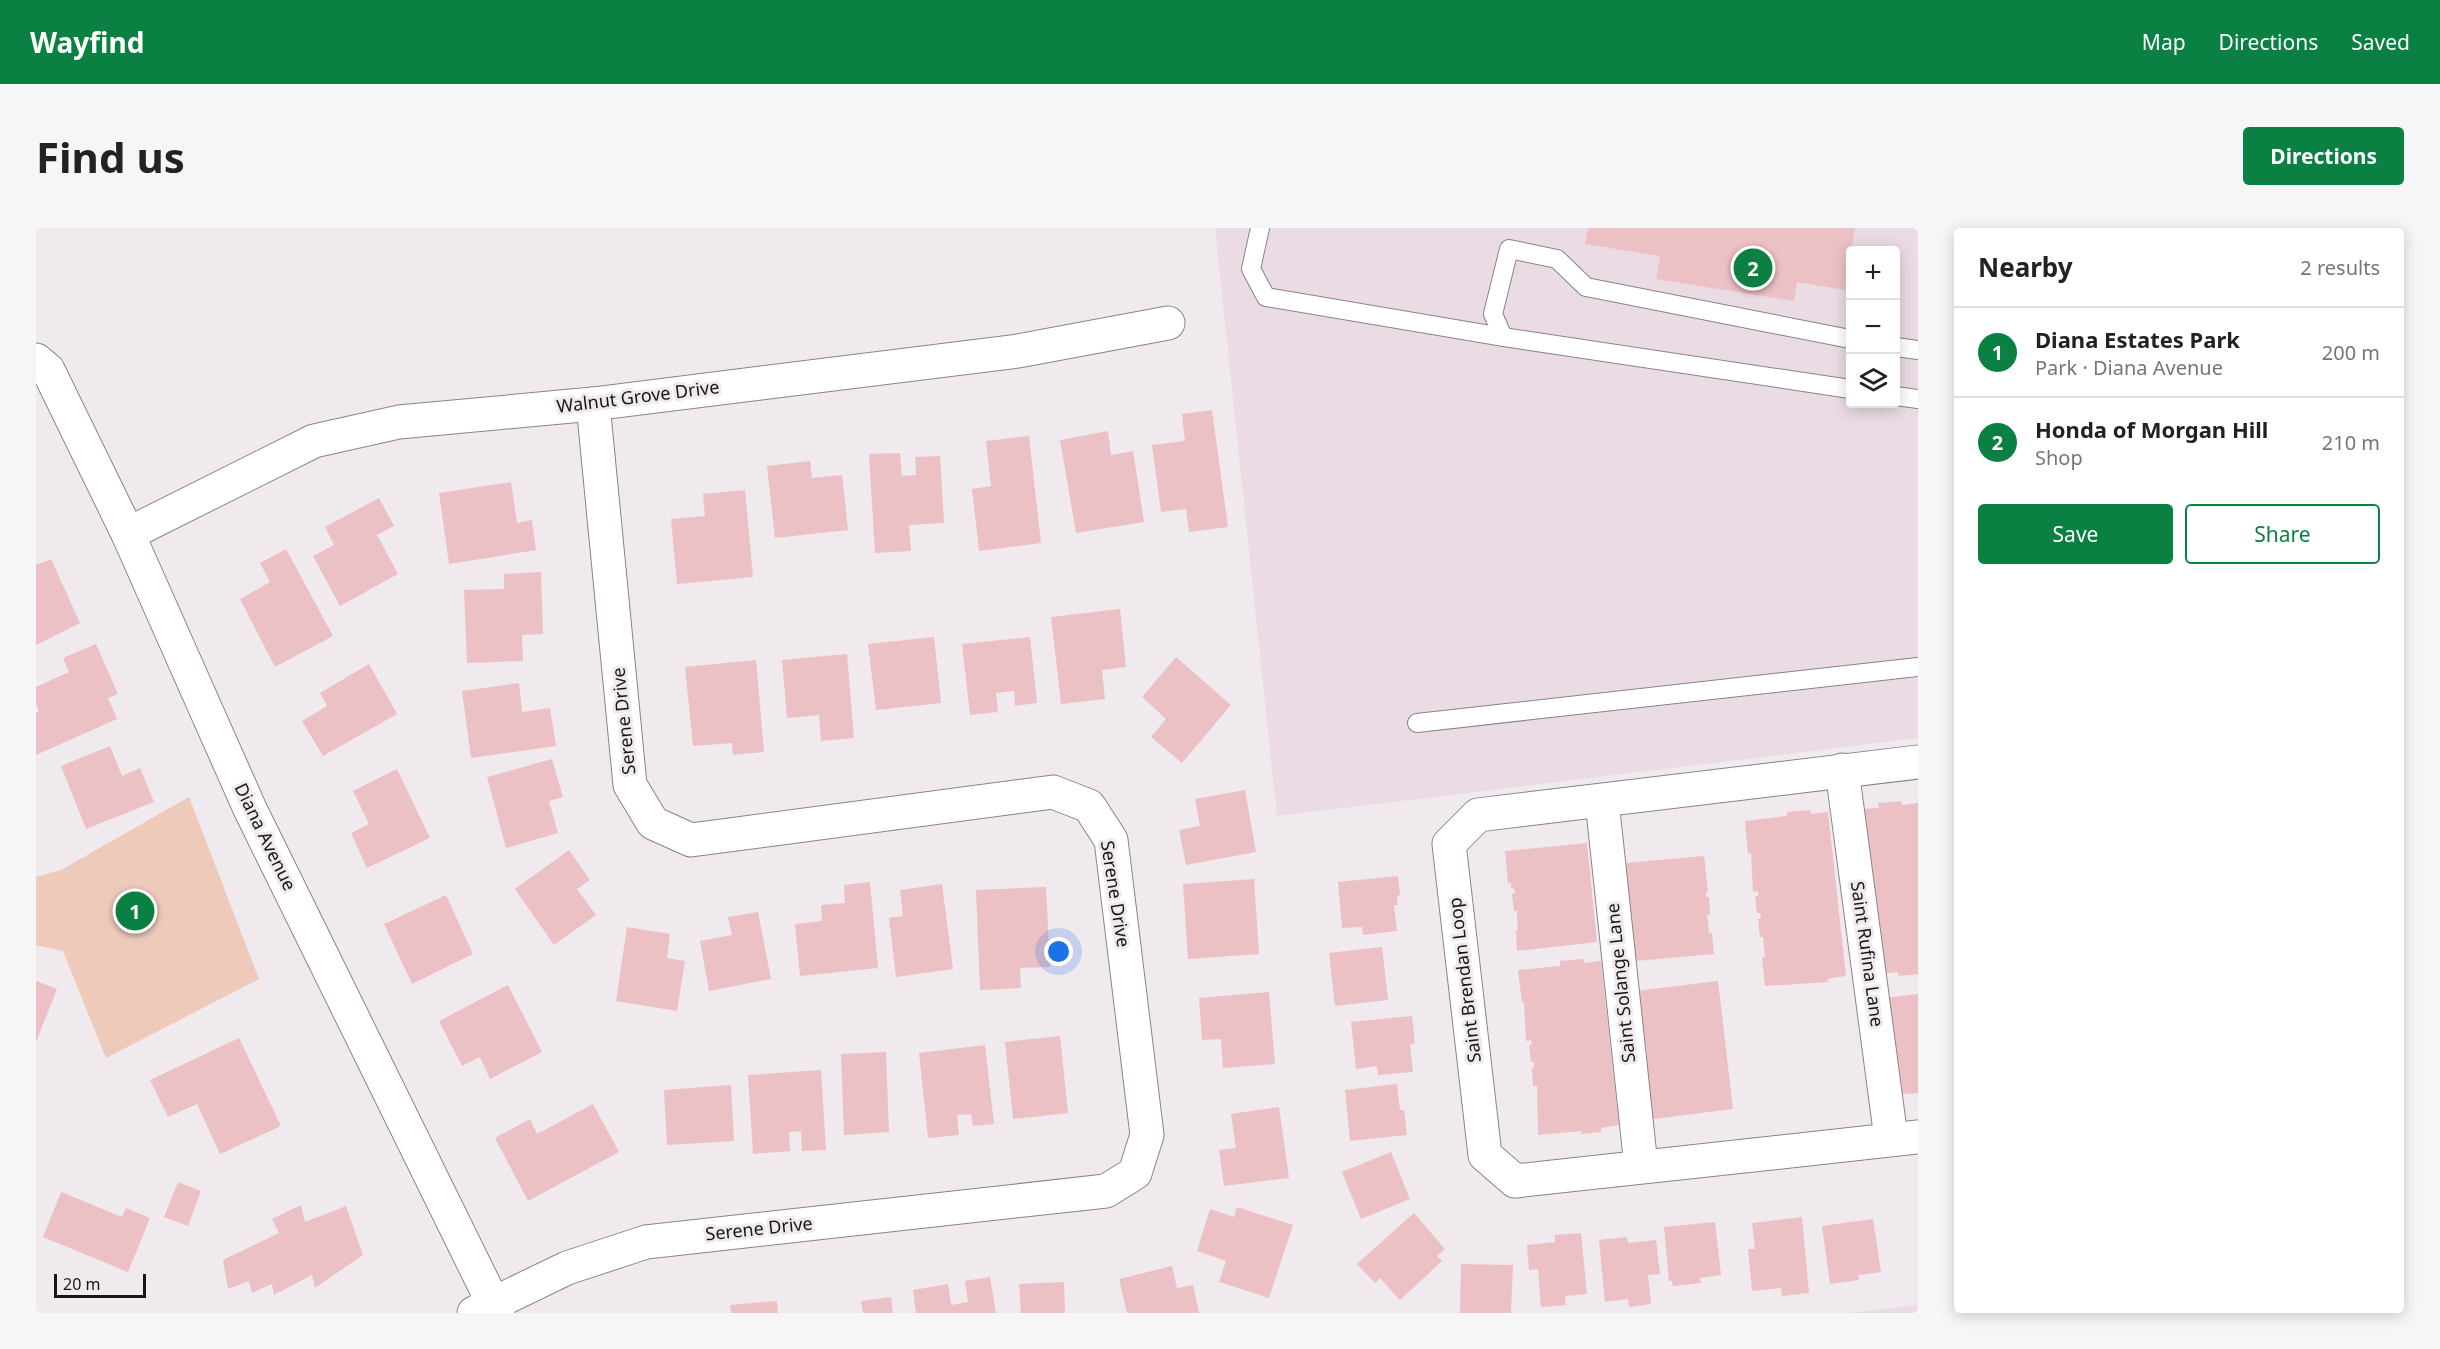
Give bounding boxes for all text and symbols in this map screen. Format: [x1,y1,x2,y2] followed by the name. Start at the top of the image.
[30,23,144,61] text: Wayfind
[2142,28,2186,56] text: Map
[2219,28,2318,56] text: Directions
[2351,28,2410,56] text: Saved
[2243,127,2404,185] button: Directions
[36,128,185,185] text: Find us
[1734,246,1772,291] pin: 2
[1846,246,1900,408] map controls
[1846,246,1900,300] button: +
[1978,249,2073,285] text: Nearby
[2300,254,2380,281] text: 2 results
[1846,300,1900,354] button: −
[2035,324,2240,354] text: Diana Estates Park
[1992,339,2003,366] text: 1
[2322,339,2380,366] text: 200 m
[1846,354,1900,408] button: layers
[2035,354,2223,381] text: Park · Diana Avenue
[555,374,721,418] street label: Walnut Grove Drive
[2035,414,2268,444] text: Honda of Morgan Hill
[1992,429,2003,456] text: 2
[2322,429,2380,456] text: 210 m
[2035,444,2083,471] text: Shop
[1978,504,2173,564] button: Save
[2185,504,2380,564] button: Share
[605,666,641,776] street label: Serene Drive
[229,779,302,894] street label: Diana Avenue
[1096,839,1136,949] street label: Serene Drive
[1846,880,1890,1028] street label: Saint Rufina Lane
[116,888,154,934] pin: 1
[1442,896,1486,1064] street label: Saint Brendan Loop
[1600,902,1640,1064] street label: Saint Solange Lane
[1044,937,1073,966] your location
[704,1210,814,1246] street label: Serene Drive
[54,1271,146,1298] scale bar
[63,1273,100,1295] text: 20 m

